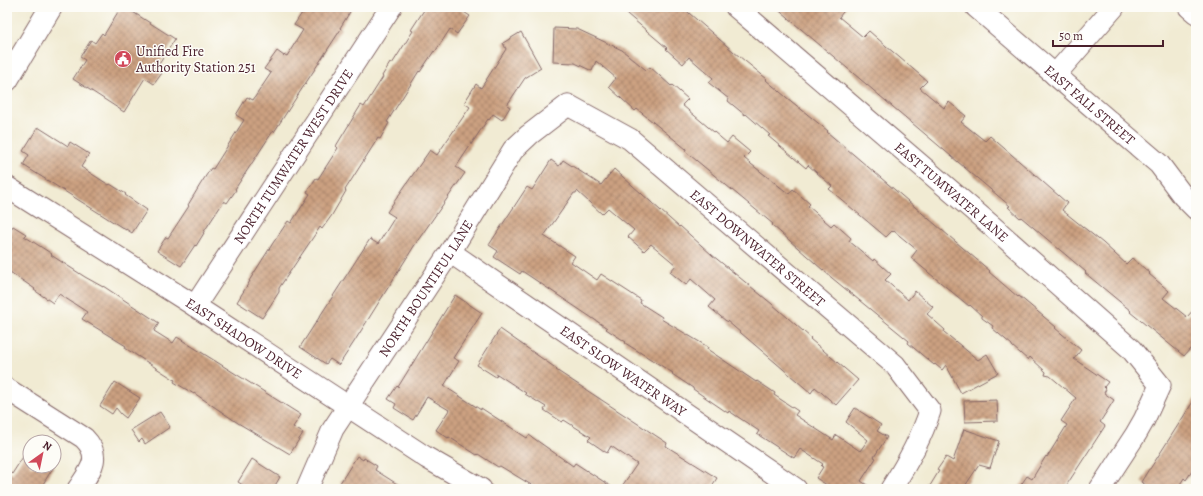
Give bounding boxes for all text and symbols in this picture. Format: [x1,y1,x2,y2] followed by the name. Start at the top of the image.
[1053,22,1163,48] scale bar
[1059,28,1083,44] text: 50 m
[135,42,256,77] place label: Unified Fire Authority Station 251
[113,49,133,69] public building icon: Unified Fire Authority Station 251
[1040,61,1139,150] street label: EAST FALL STREET
[229,65,358,248] street label: NORTH TUMWATER WEST DRIVE
[890,138,1013,246] street label: EAST TUMWATER LANE
[686,185,829,311] street label: EAST DOWNWATER STREET
[374,216,478,361] street label: NORTH BOUNTIFUL LANE
[182,293,306,384] street label: EAST SHADOW DRIVE
[556,321,690,421] street label: EAST SLOW WATER WAY
[22,434,62,474] north arrow
[40,438,55,455] text: N

